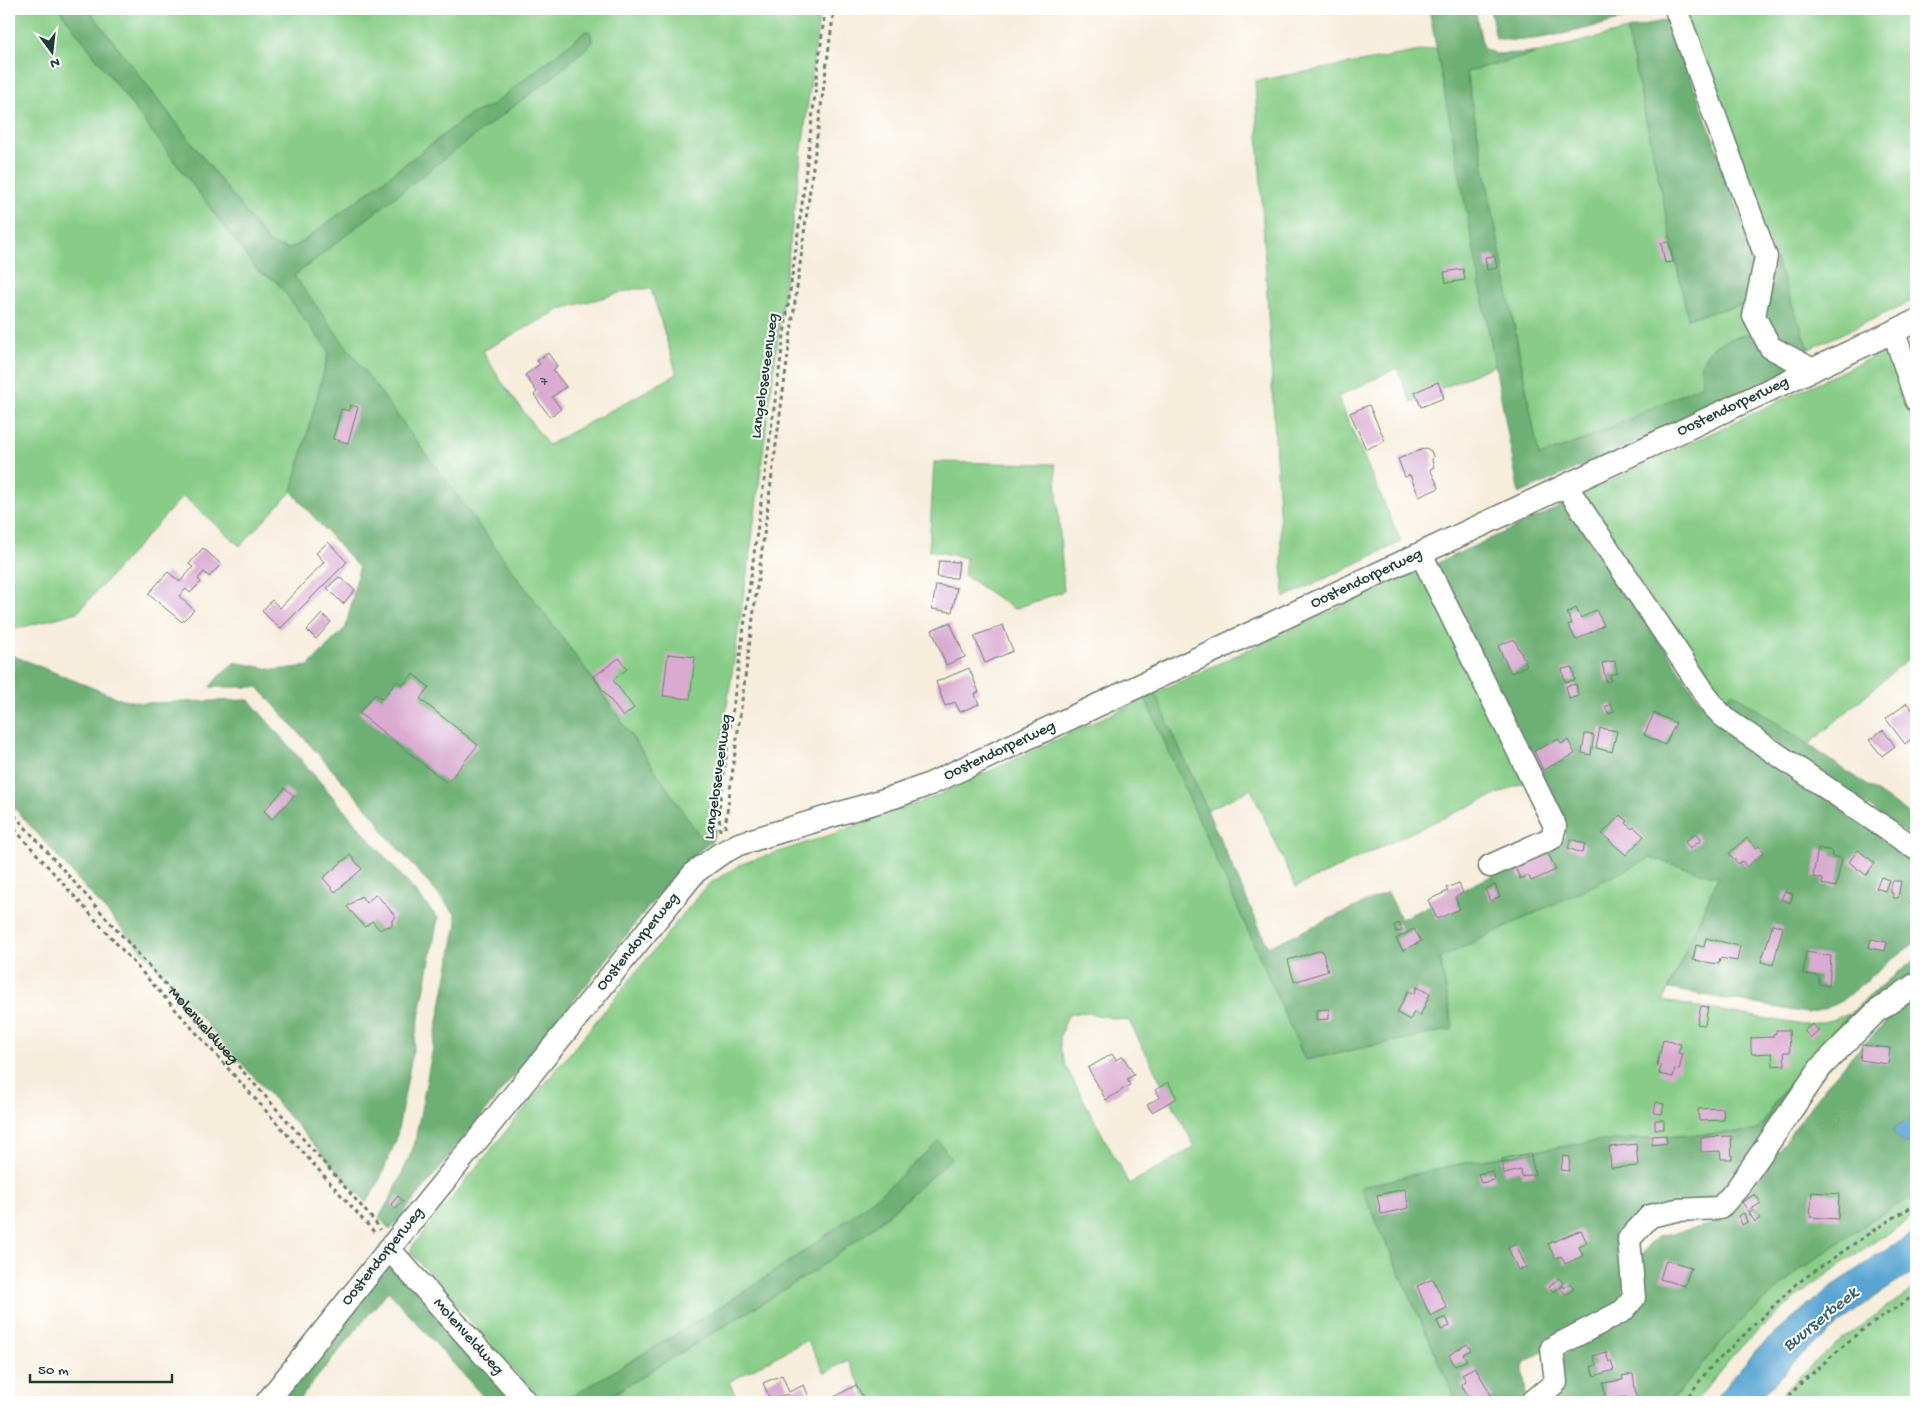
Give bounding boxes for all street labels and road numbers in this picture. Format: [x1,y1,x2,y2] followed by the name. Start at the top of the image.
[748,312,784,440] street label: Langeloseveenweg
[1674,373,1792,441] street label: Oostendorperweg
[1308,545,1425,613] street label: Oostendorperweg
[701,713,737,841] street label: Langeloseveenweg
[941,717,1059,786] street label: Oostendorperweg
[593,889,684,995] street label: Oostendorperweg
[163,984,242,1069] street label: Molenveldweg
[338,1203,428,1310] street label: Oostendorperweg
[428,1294,507,1379] street label: Molenveldweg

